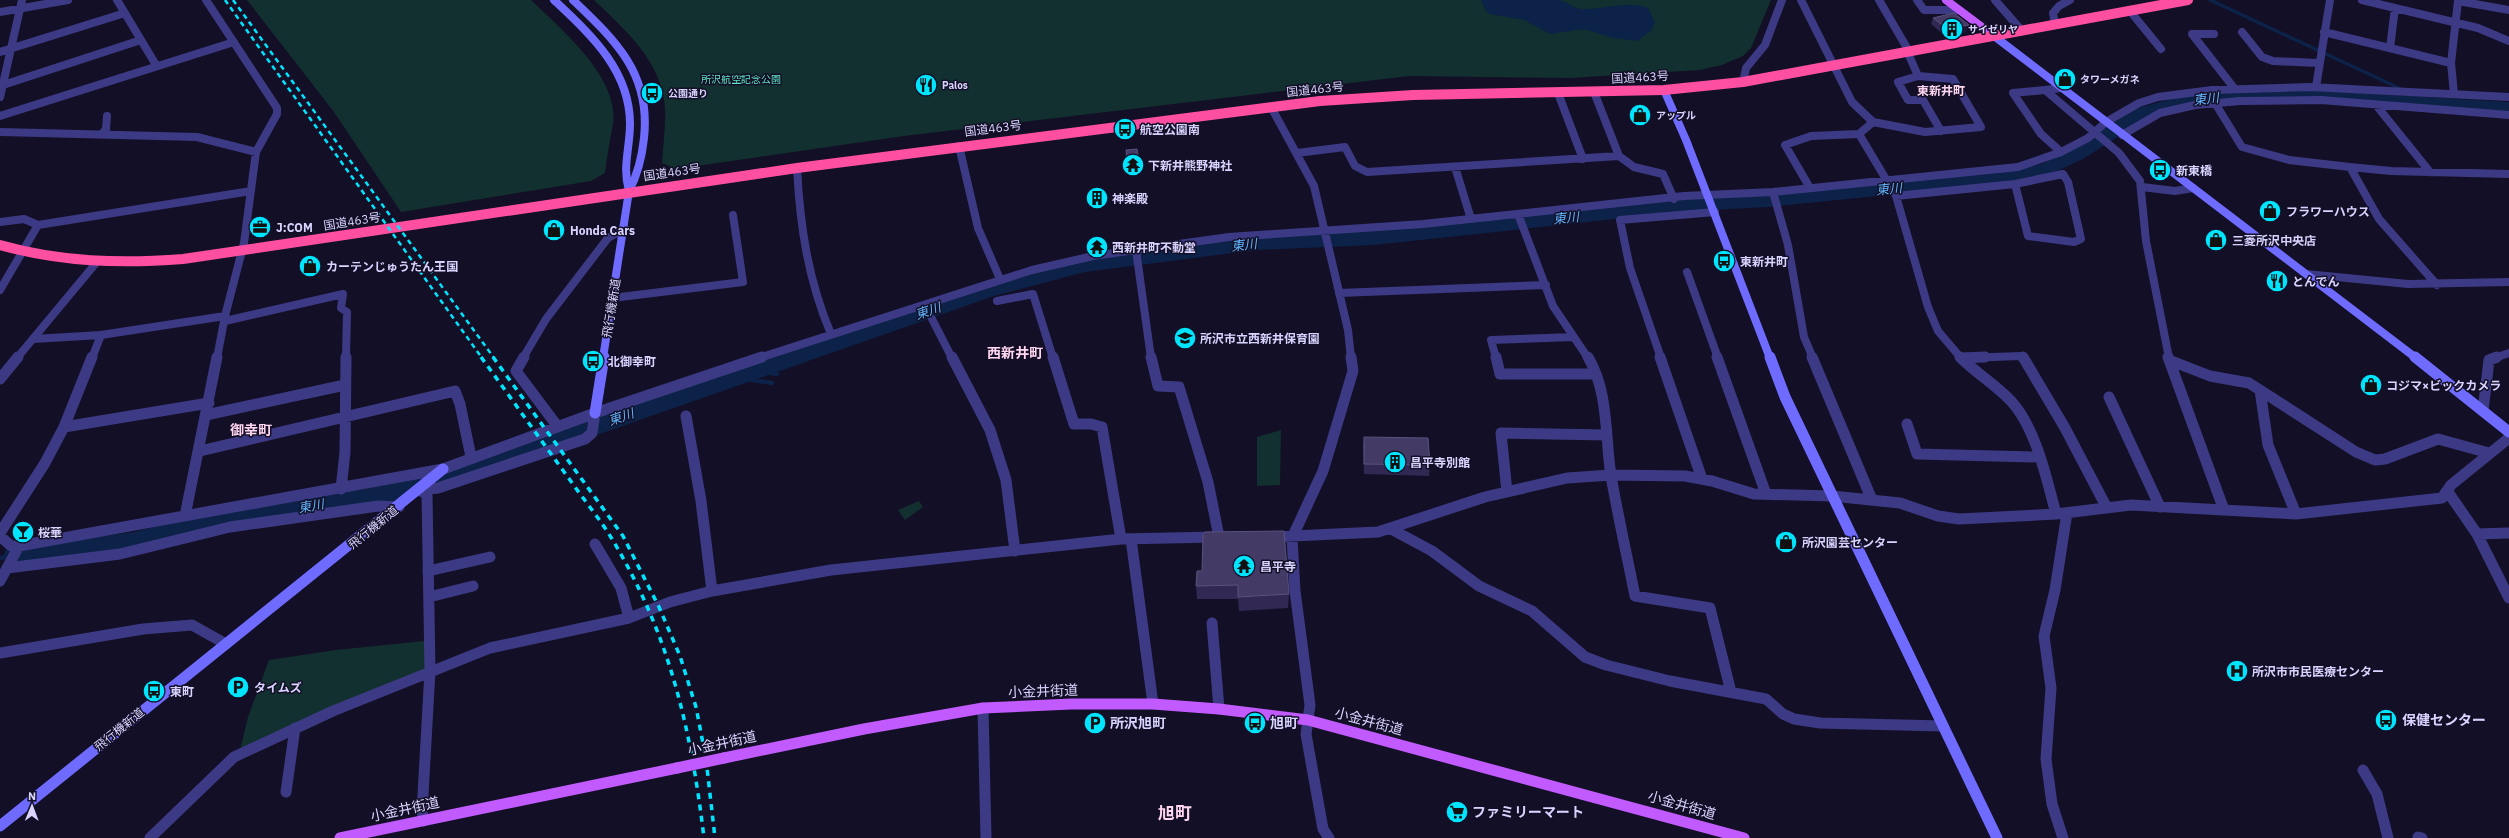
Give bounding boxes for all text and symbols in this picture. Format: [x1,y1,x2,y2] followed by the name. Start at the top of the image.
[1939,16,1965,42] building icon: サイゼリヤ
[1968,23,2018,36] place label: サイゼリヤ
[2052,66,2078,92] shop icon: タワーメガネ
[1611,68,1669,86] street label: 国道463号
[913,72,939,98] restaurant icon: Palos
[701,73,781,86] park label: 所沢航空記念公園
[2080,73,2140,86] place label: タワーメガネ
[942,79,968,92] place label: Palos
[1286,79,1344,99] street label: 国道463号
[639,80,665,106] bus stop icon: 公園通り
[1917,83,1965,98] district label: 東新井町
[668,87,708,100] place label: 公園通り
[2192,89,2222,109] water label: 東川
[1627,102,1653,128] shop icon: アップル
[1656,109,1696,122] place label: アップル
[1112,116,1138,142] bus stop icon: 航空公園南
[963,117,1023,139] street label: 国道463号
[1140,122,1200,137] place label: 航空公園南
[1120,152,1146,178] temple icon: 下新井熊野神社
[2147,157,2173,183] bus stop icon: 新東橋
[1148,158,1232,173] place label: 下新井熊野神社
[642,161,702,183] street label: 国道463号
[2176,163,2213,178] place label: 新東橋
[1875,179,1905,199] water label: 東川
[1084,185,1110,211] building icon: 神楽殿
[1112,191,1148,206] place label: 神楽殿
[2257,198,2283,224] shop icon: フラワーハウス
[2286,204,2370,219] place label: フラワーハウス
[1552,208,1582,228] water label: 東川
[322,209,382,233] street label: 国道463号
[247,214,273,240] office icon: J:COM
[541,217,567,243] shop icon: Honda Cars
[276,220,313,235] place label: J:COM
[570,223,635,238] place label: Honda Cars
[2203,227,2229,253] shop icon: 三菱所沢中央店
[2232,233,2316,248] place label: 三菱所沢中央店
[1084,234,1110,260] temple icon: 西新井町不動堂
[1230,235,1260,255] water label: 東川
[1112,240,1196,255] place label: 西新井町不動堂
[1711,248,1737,274] bus stop icon: 東新井町
[297,253,323,279] shop icon: カーテンじゅうたん王国
[1740,254,1788,269] place label: 東新井町
[326,259,458,274] place label: カーテンじゅうたん王国
[2264,268,2290,294] restaurant icon: とんでん
[2292,274,2339,289] place label: とんでん
[599,277,623,339] street label: 飛行機新道
[913,298,945,323] water label: 東川
[1172,325,1198,351] school or university icon: 所沢市立西新井保育園
[1200,331,1320,346] place label: 所沢市立西新井保育園
[987,344,1043,362] district label: 西新井町
[580,348,606,374] bus stop icon: 北御幸町
[608,354,656,369] place label: 北御幸町
[2358,372,2384,398] shop icon: コジマ×ビックカメラ
[2386,378,2501,393] place label: コジマ×ビックカメラ
[606,404,638,429] water label: 東川
[230,421,272,439] district label: 御幸町
[1382,449,1408,475] building icon: 昌平寺別館
[1410,455,1470,470] place label: 昌平寺別館
[297,495,327,517] water label: 東川
[345,502,401,552] street label: 飛行機新道
[10,519,36,545] bar icon: 桜華
[38,525,62,540] place label: 桜華
[1773,529,1799,555] shop icon: 所沢園芸センター
[1802,535,1898,550] place label: 所沢園芸センター
[1231,553,1257,579] temple icon: 昌平寺
[1260,559,1296,574] place label: 昌平寺
[2224,658,2250,684] hospital icon: 所沢市市民医療センター
[2252,664,2384,679] place label: 所沢市市民医療センター
[225,674,251,700] parking icon: タイムズ
[141,678,167,704] bus stop icon: 東町
[254,680,302,695] place label: タイムズ
[1008,681,1078,701] street label: 小金井街道
[170,684,194,699] place label: 東町
[1333,703,1405,739] street label: 小金井街道
[91,704,147,754] street label: 飛行機新道
[2373,707,2399,733] bus stop icon: 保健センター
[1082,710,1108,736] parking icon: 所沢旭町
[1242,710,1268,736] bus stop icon: 旭町
[2402,711,2486,729] place label: 保健センター
[1110,714,1166,732] place label: 所沢旭町
[1270,714,1298,732] place label: 旭町
[686,727,758,759] street label: 小金井街道
[12,786,52,826] north arrow
[1646,787,1718,823] street label: 小金井街道
[28,789,36,803] text: N
[369,793,441,825] street label: 小金井街道
[1444,799,1470,825] supermarket icon: ファミリーマート
[1158,802,1192,824] district label: 旭町
[1472,803,1584,821] place label: ファミリーマート

